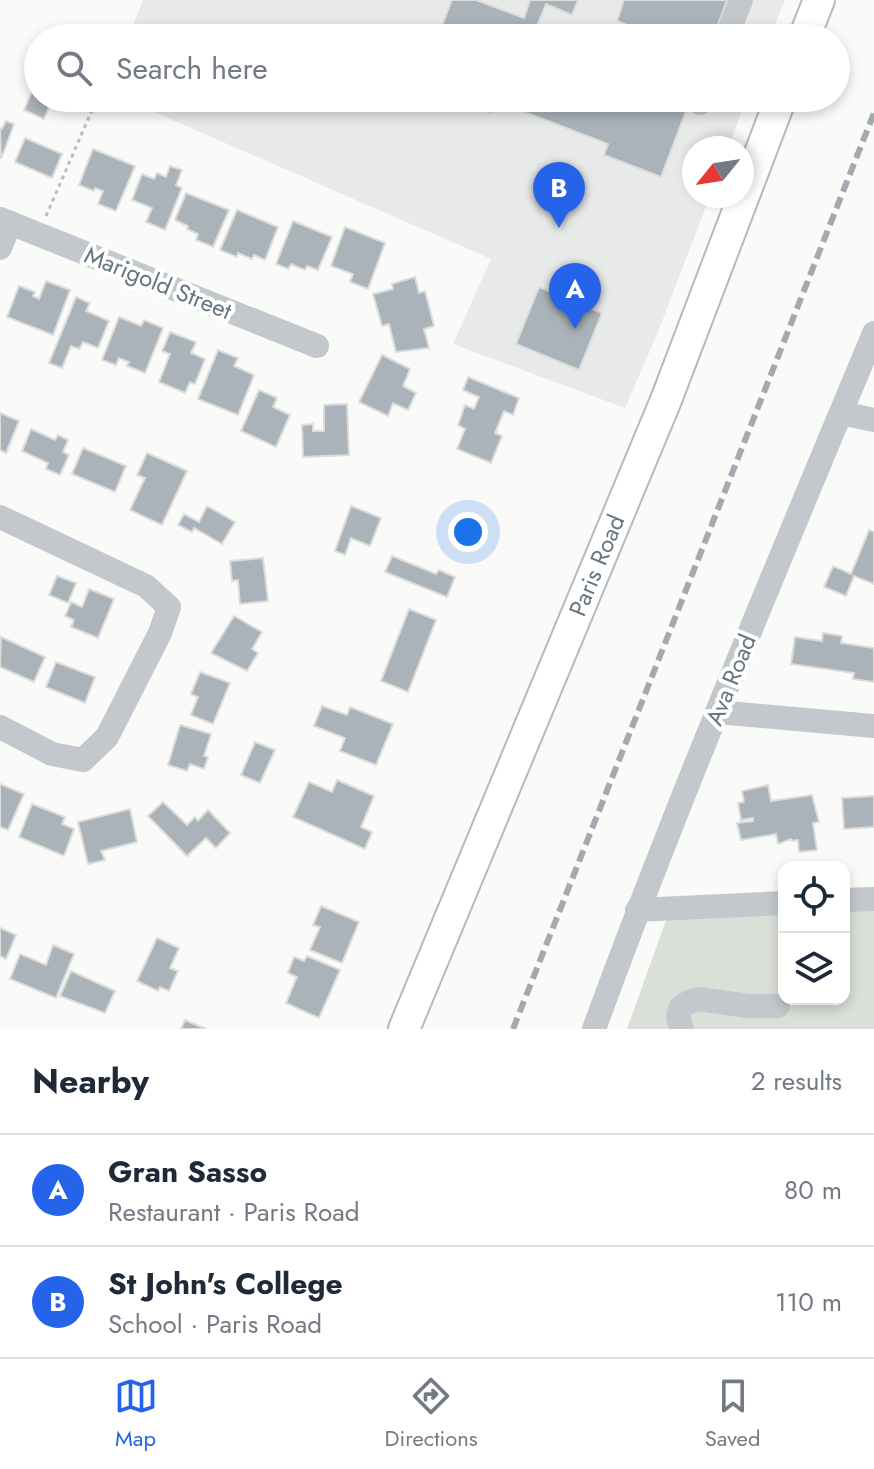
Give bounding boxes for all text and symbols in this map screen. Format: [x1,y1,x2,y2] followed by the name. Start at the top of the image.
[24,24,850,112] search box
[52,46,96,90] icon: search
[116,47,268,90] text: Search here
[682,136,754,208] north arrow
[533,162,585,228] pin: B
[79,237,237,328] street label: Marigold Street
[549,263,601,329] pin: A
[560,509,633,622] street label: Paris Road
[448,512,488,552] your location
[696,629,765,731] street label: Ava Road
[778,861,850,1005] map controls
[778,861,850,933] button: locate
[778,933,850,1005] button: layers
[32,1057,149,1106] text: Nearby
[751,1062,842,1100] text: 2 results
[108,1150,267,1193] text: Gran Sasso
[48,1171,68,1209] text: A
[784,1171,842,1209] text: 80 m
[108,1193,360,1231] text: Restaurant · Paris Road
[108,1262,343,1305] text: St John's College
[49,1283,67,1321] text: B
[775,1283,842,1321] text: 110 m
[108,1305,322,1343] text: School · Paris Road
[114,1374,158,1454] tab: Map
[385,1374,478,1454] tab: Directions
[705,1374,760,1454] tab: Saved

